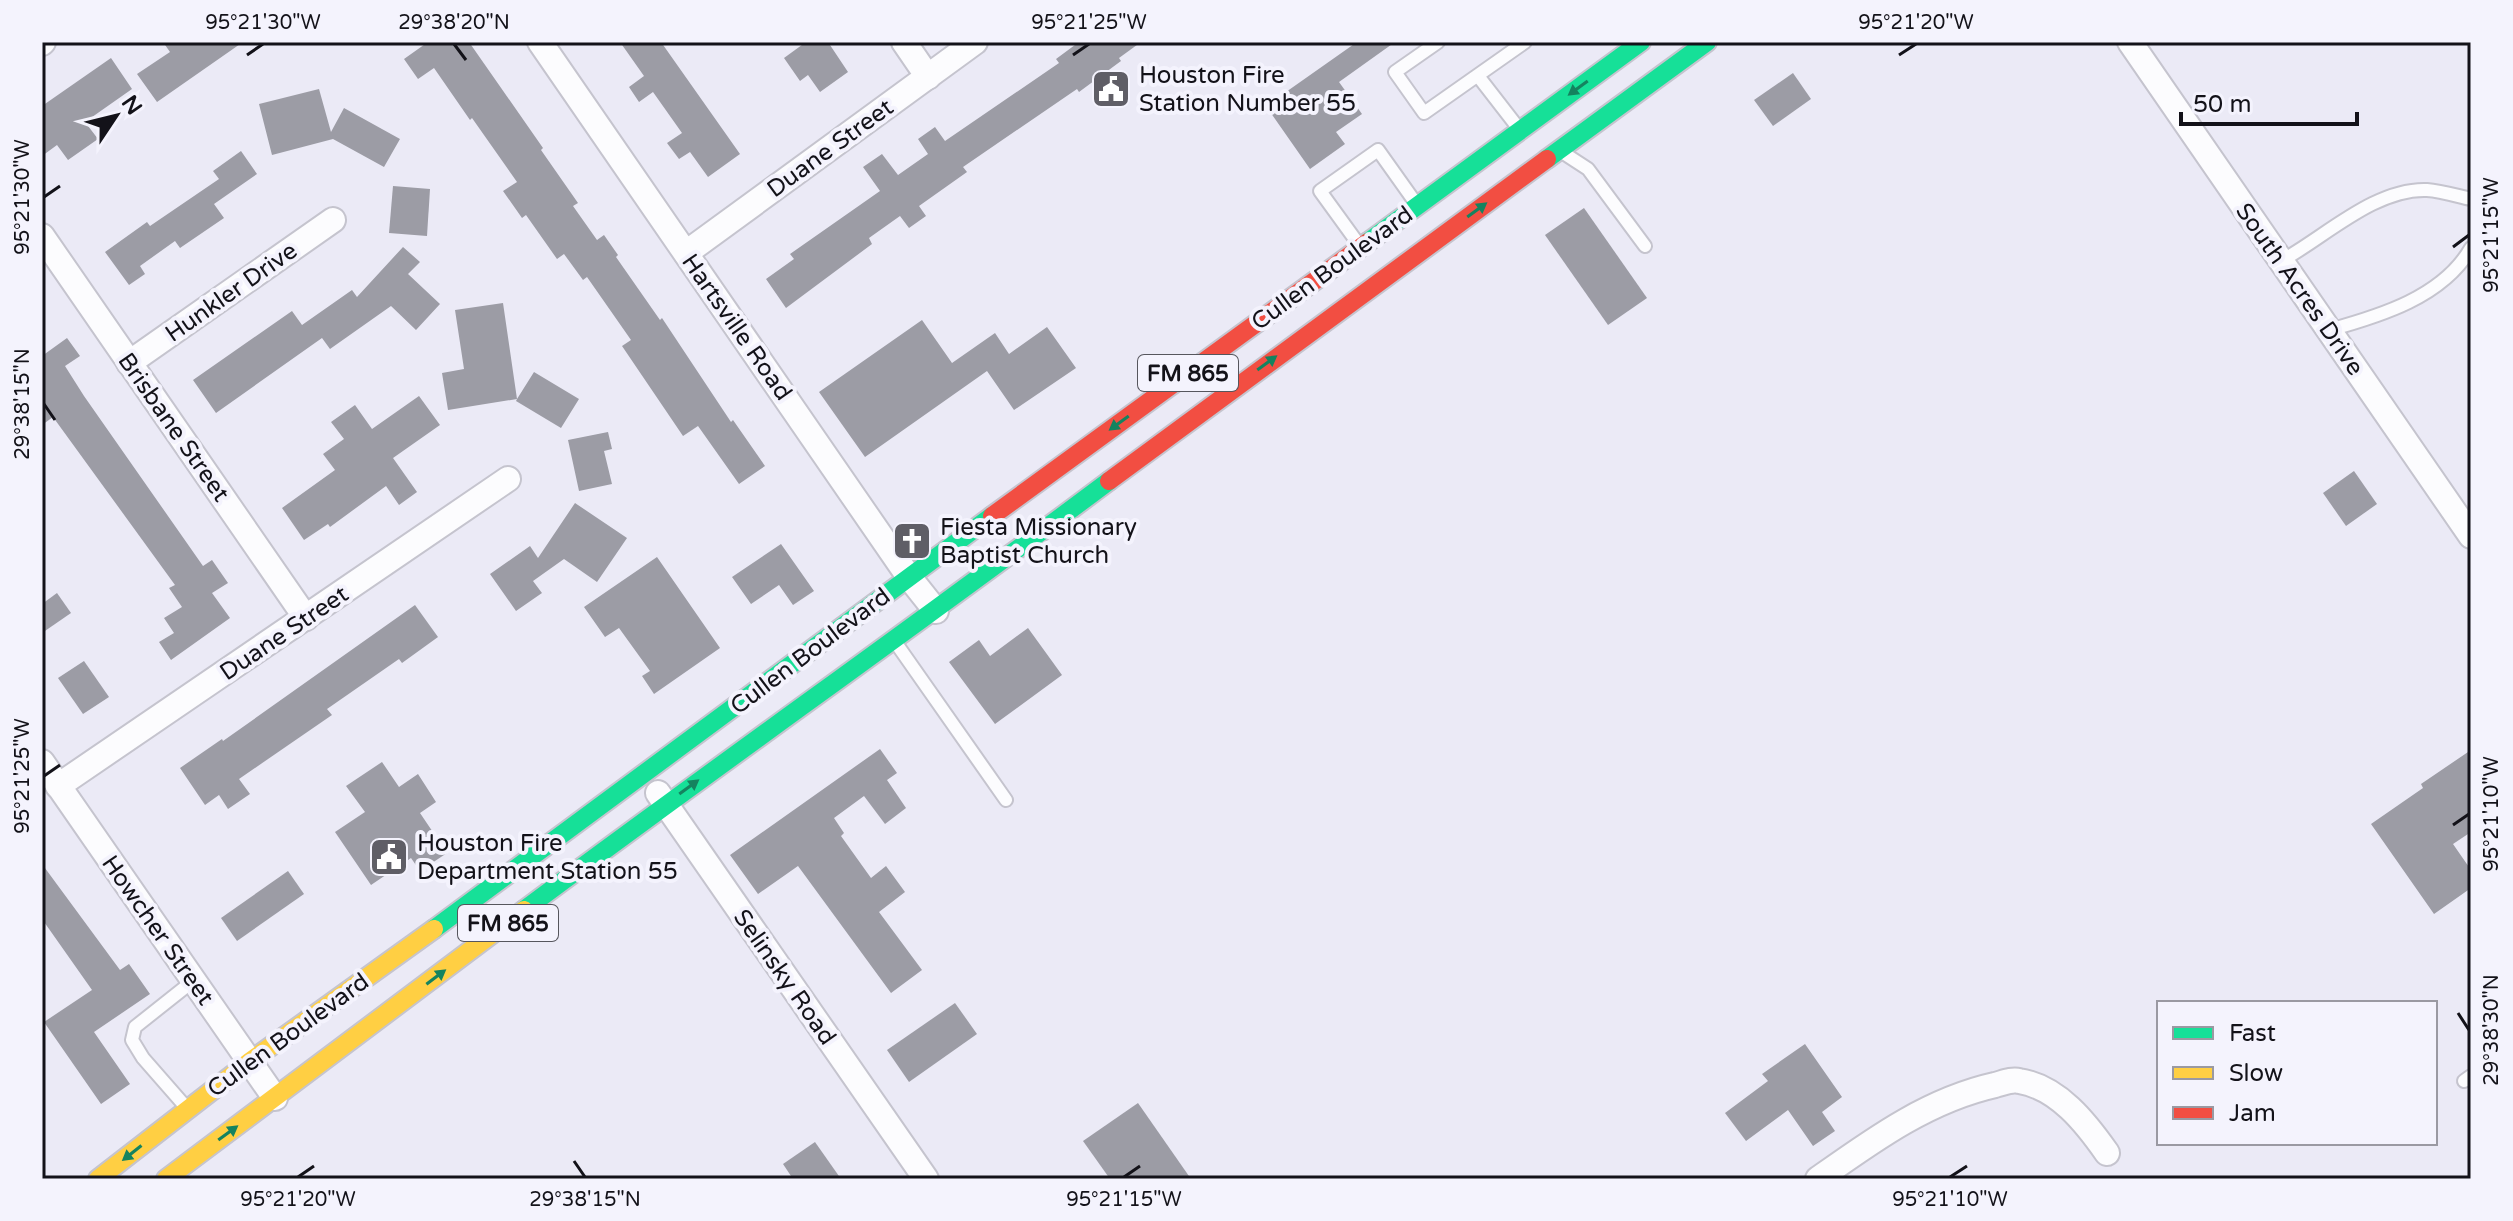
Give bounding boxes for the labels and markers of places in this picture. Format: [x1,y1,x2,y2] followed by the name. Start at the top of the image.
[1139,61,1356,118] place label: Houston Fire Station Number 55
[1090,68,1132,110] public building icon: Houston Fire Station Number 55
[940,513,1137,570] place label: Fiesta Missionary Baptist Church
[891,520,933,562] church icon: Fiesta Missionary Baptist Church
[417,829,678,886] place label: Houston Fire Department Station 55
[368,836,410,878] public building icon: Houston Fire Department Station 55

